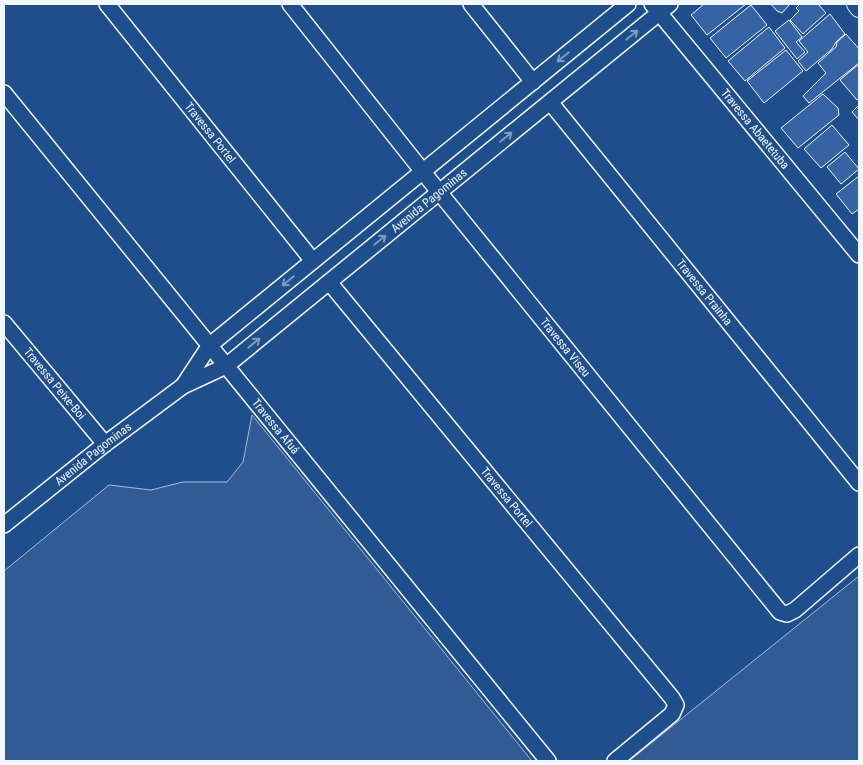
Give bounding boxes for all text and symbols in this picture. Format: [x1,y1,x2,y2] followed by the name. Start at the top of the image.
[625,29,638,40] one-way arrow
[557,51,570,62] one-way arrow
[718,86,792,172] street label: Travessa Abaetetuba
[182,100,239,166] street label: Travessa Portel
[499,132,512,143] one-way arrow
[388,166,470,235] street label: Avenida Pagominas
[373,235,386,246] one-way arrow
[673,256,735,328] street label: Travessa Prainha
[282,276,295,287] one-way arrow
[537,315,593,380] street label: Travessa Viseu
[248,338,261,349] one-way arrow
[21,345,89,422] street label: Travessa Peixe-Boi
[249,396,302,457] street label: Travessa Afuá
[52,420,134,488] street label: Avenida Pagominas
[478,464,535,530] street label: Travessa Portel

